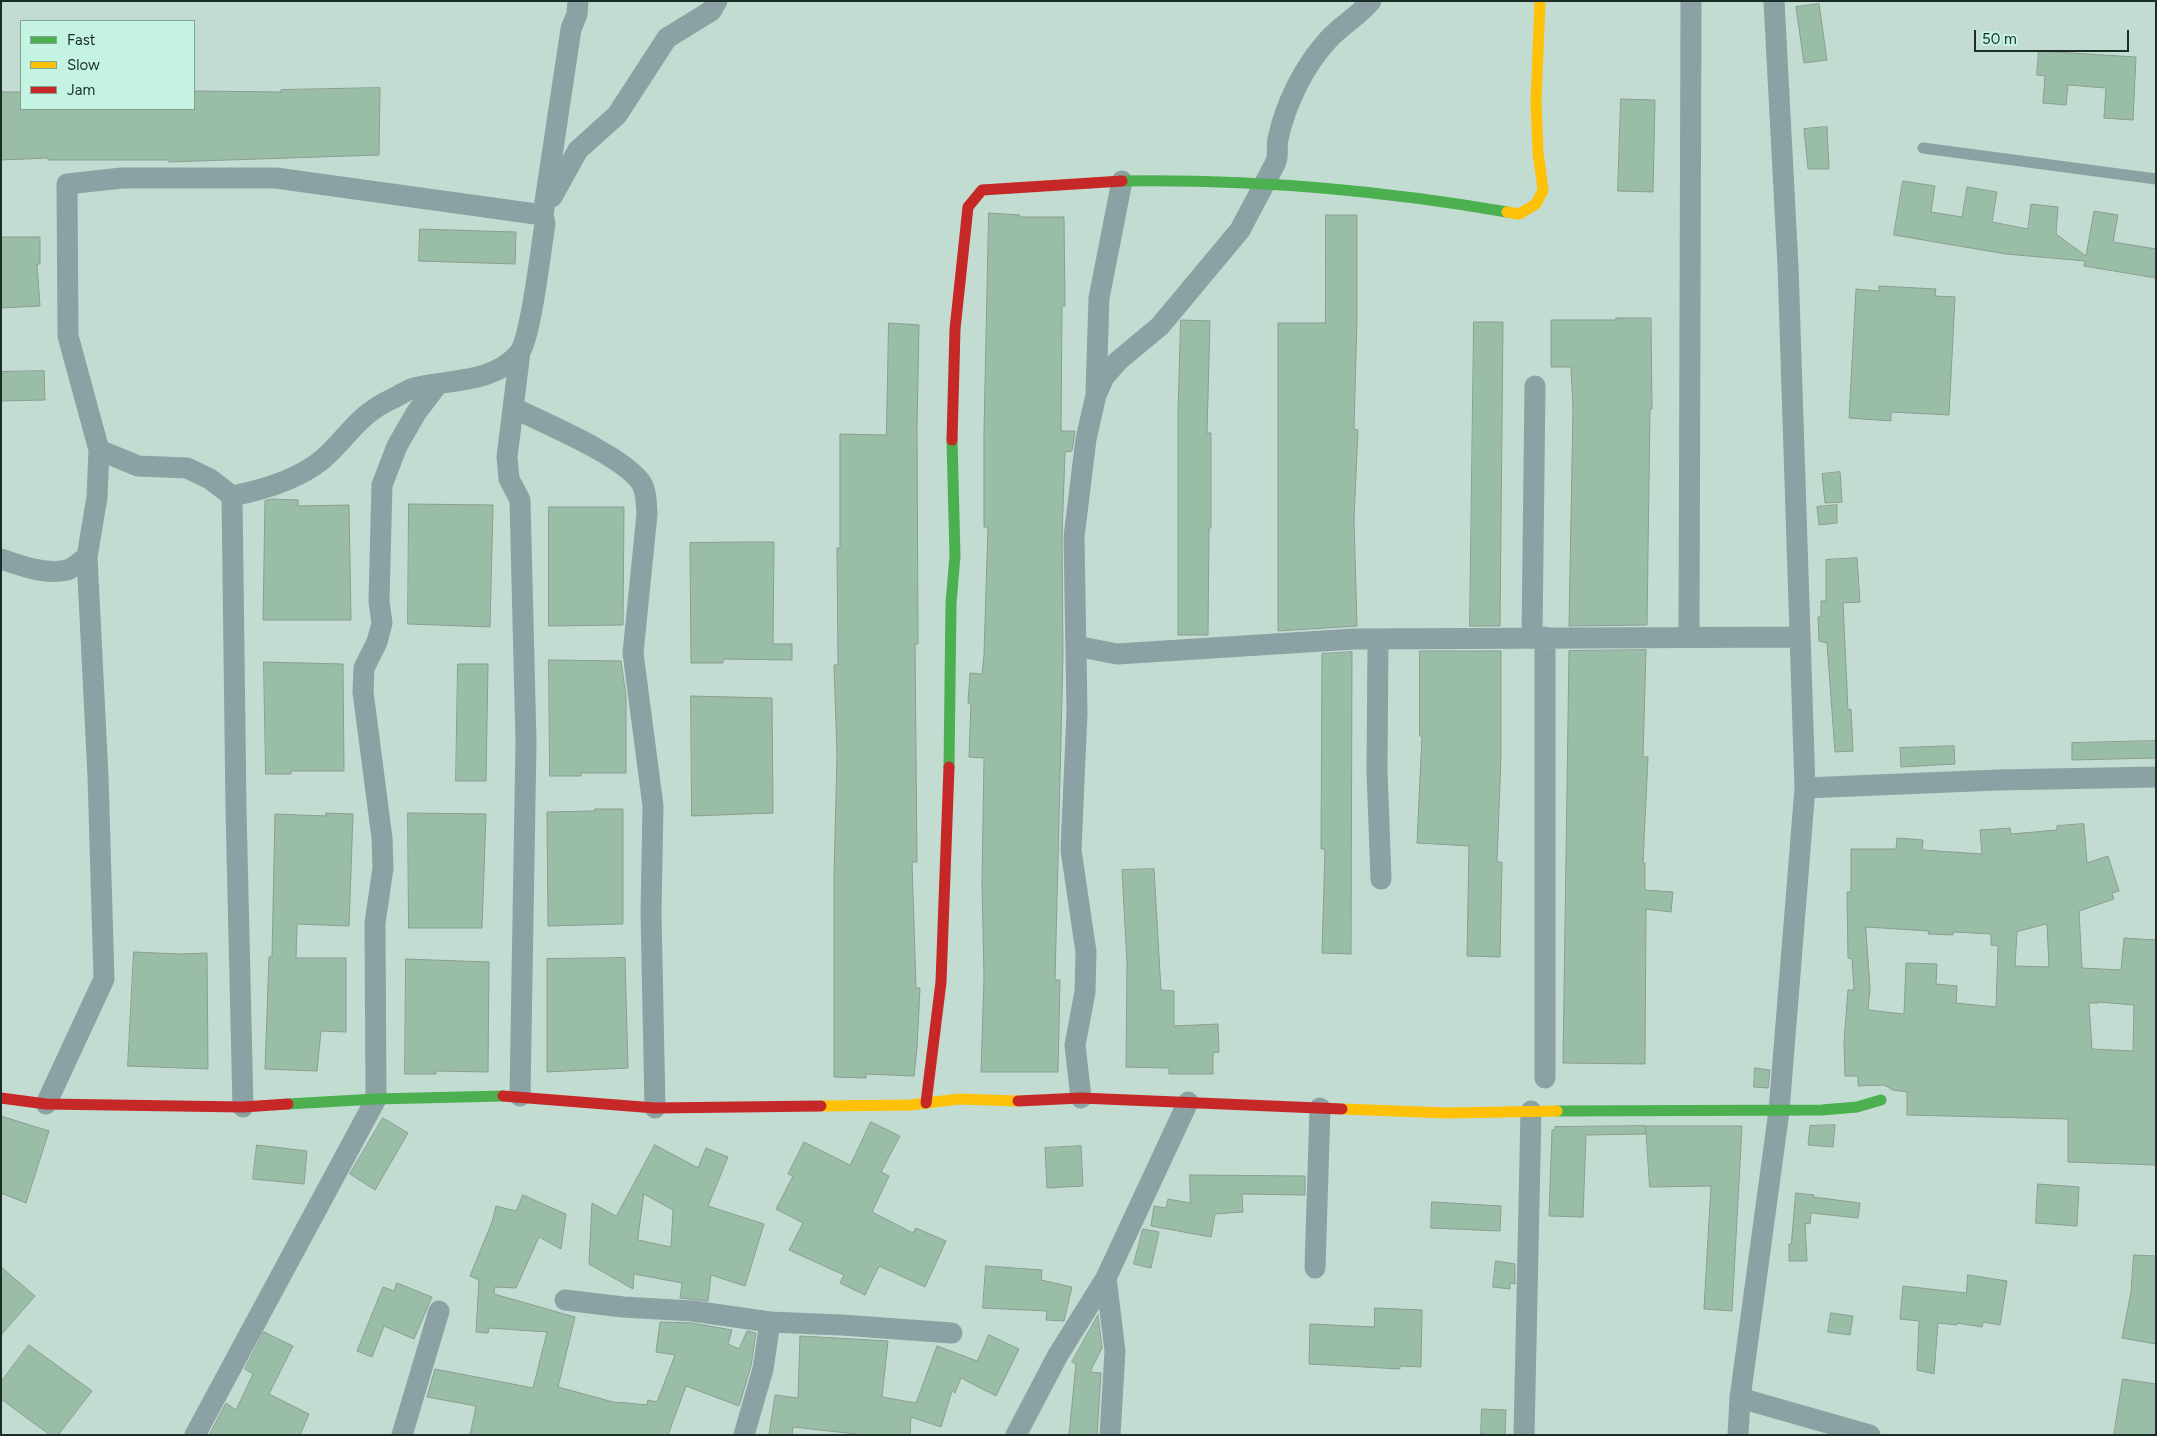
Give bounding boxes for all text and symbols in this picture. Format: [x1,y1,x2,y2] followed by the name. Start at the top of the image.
[20,20,195,110] legend
[1977,20,2132,52] scale bar
[1982,30,2017,48] text: 50 m
[67,31,95,49] text: Fast
[67,56,100,74] text: Slow
[67,81,95,99] text: Jam

